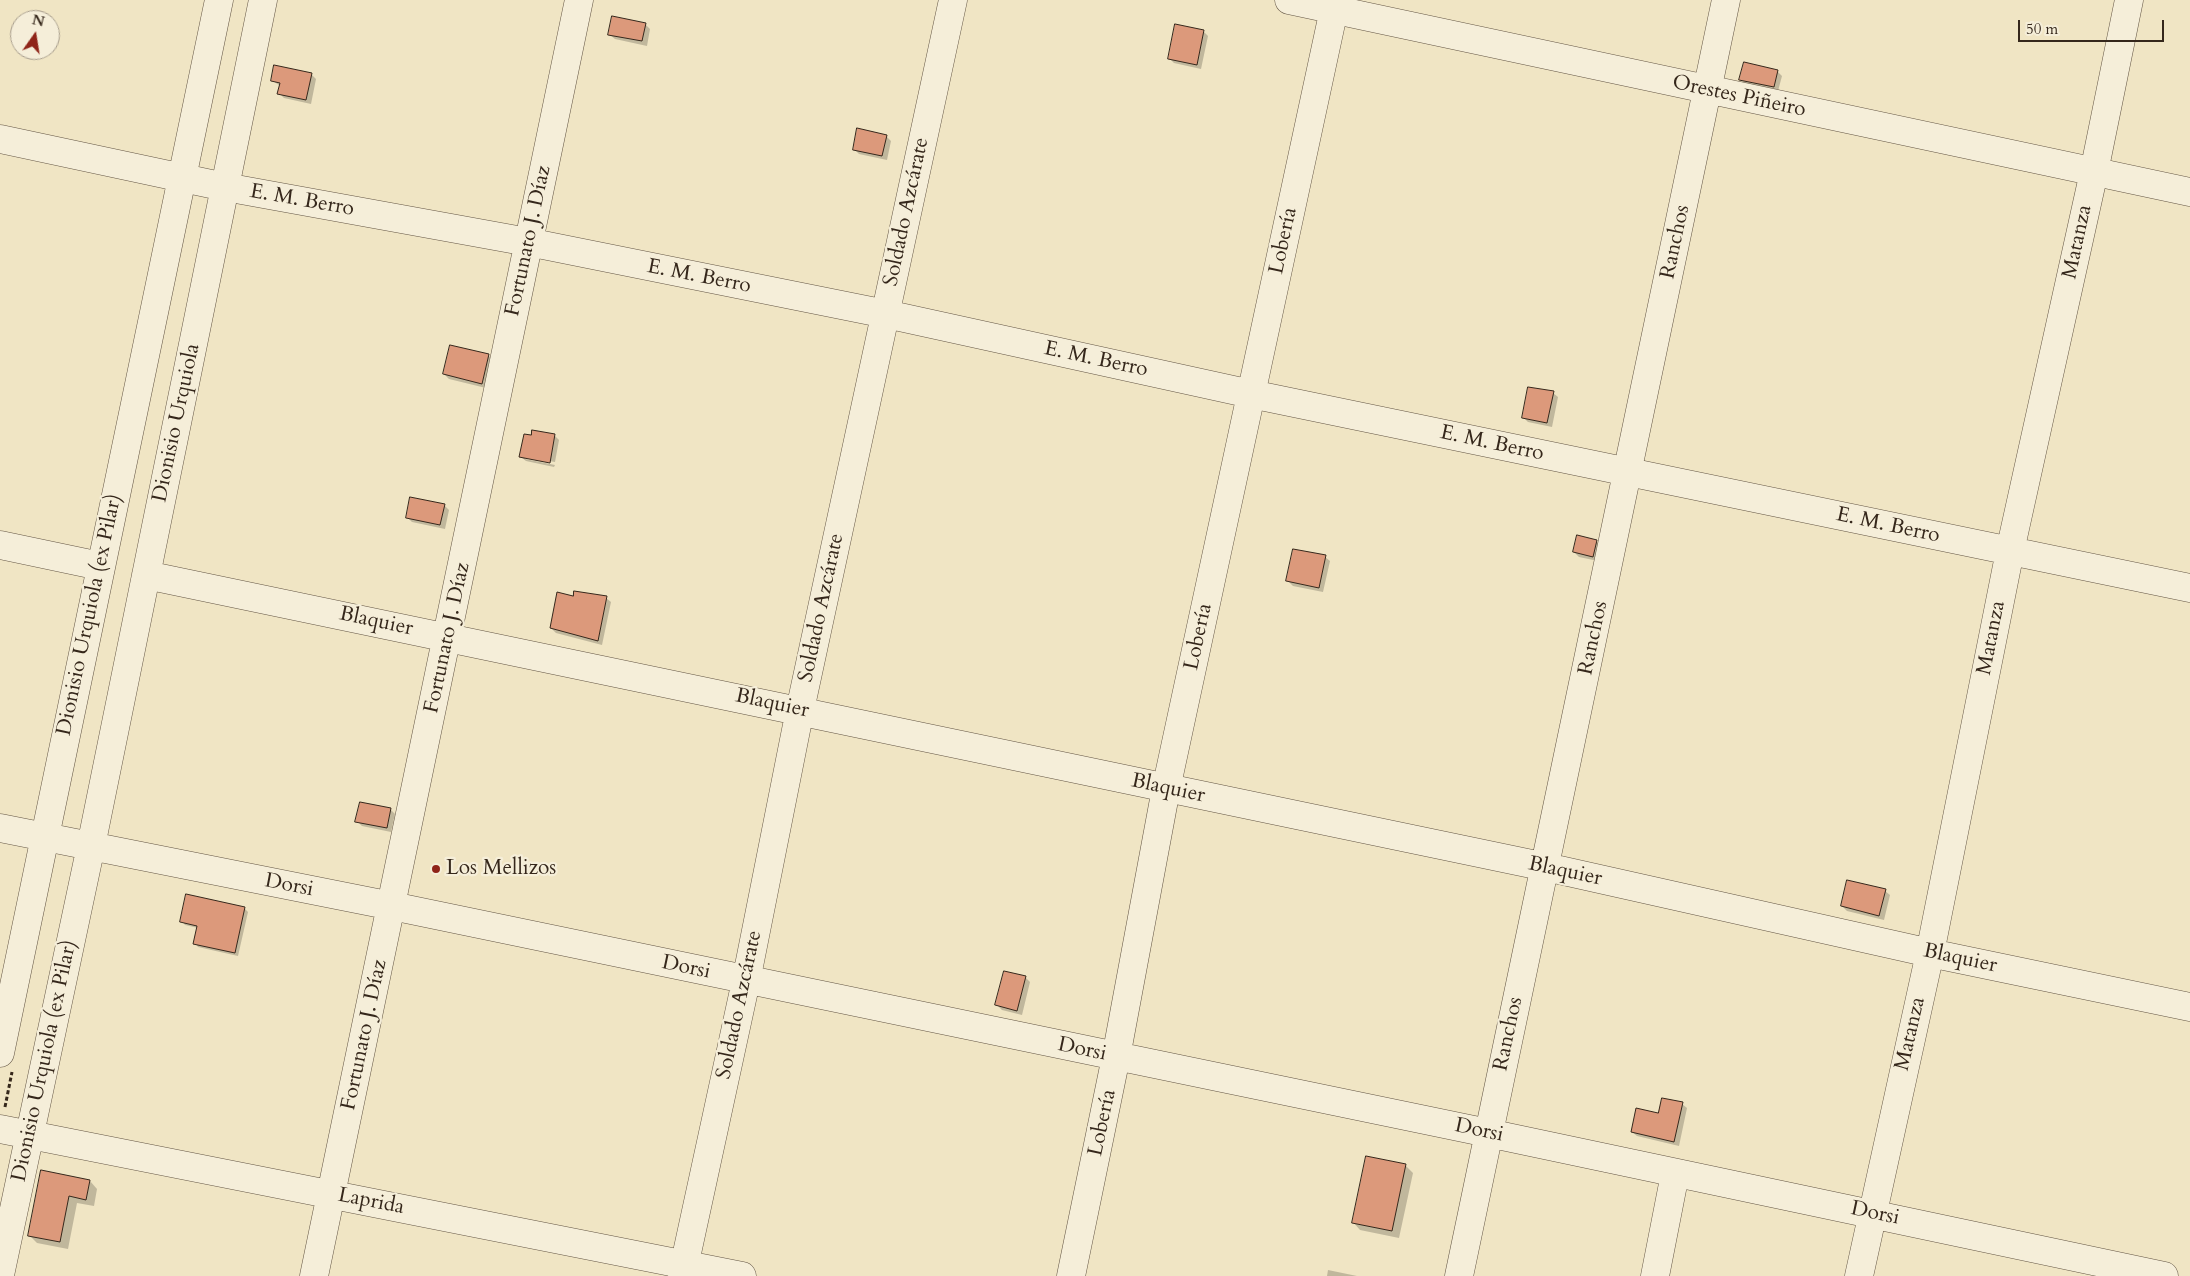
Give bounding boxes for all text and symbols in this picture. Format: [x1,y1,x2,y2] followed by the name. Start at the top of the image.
[10,10,60,60] north arrow
[30,10,46,31] text: N
[2020,10,2166,42] scale bar
[2026,19,2058,39] text: 50 m
[1670,71,1808,123] street label: Orestes Piñeiro
[879,135,935,289] street label: Soldado Azcárate
[501,163,557,319] street label: Fortunato J. Díaz
[248,179,356,223] street label: E. M. Berro
[1656,203,1696,281] street label: Ranchos
[2058,203,2098,281] street label: Matanza
[1265,205,1303,277] street label: Lobería
[645,255,753,299] street label: E. M. Berro
[1042,337,1150,383] street label: E. M. Berro
[148,341,206,505] street label: Dionisio Urquiola
[1438,421,1546,467] street label: E. M. Berro
[52,492,128,738] street label: Dionisio Urquiola (ex Pilar)
[1834,503,1942,549] street label: E. M. Berro
[794,531,850,685] street label: Soldado Azcárate
[420,560,476,716] street label: Fortunato J. Díaz
[1574,599,1614,677] street label: Ranchos
[1972,599,2012,677] street label: Matanza
[1180,601,1218,673] street label: Lobería
[337,602,415,642] street label: Blaquier
[733,684,811,724] street label: Blaquier
[1129,769,1207,809] street label: Blaquier
[1526,852,1604,892] street label: Blaquier
[446,856,556,882] place label: Los Mellizos
[430,863,442,875] marker: Los Mellizos
[263,869,315,903] street label: Dorsi
[712,928,768,1082] street label: Soldado Azcárate
[7,938,83,1184] street label: Dionisio Urquiola (ex Pilar)
[1921,939,1999,979] street label: Blaquier
[659,951,713,985] street label: Dorsi
[337,957,393,1113] street label: Fortunato J. Díaz
[1489,995,1529,1073] street label: Ranchos
[1890,995,1932,1073] street label: Matanza
[1055,1033,1109,1067] street label: Dorsi
[1084,1087,1122,1159] street label: Lobería
[1452,1114,1506,1148] street label: Dorsi
[336,1183,406,1221] street label: Laprida
[1848,1197,1902,1231] street label: Dorsi

